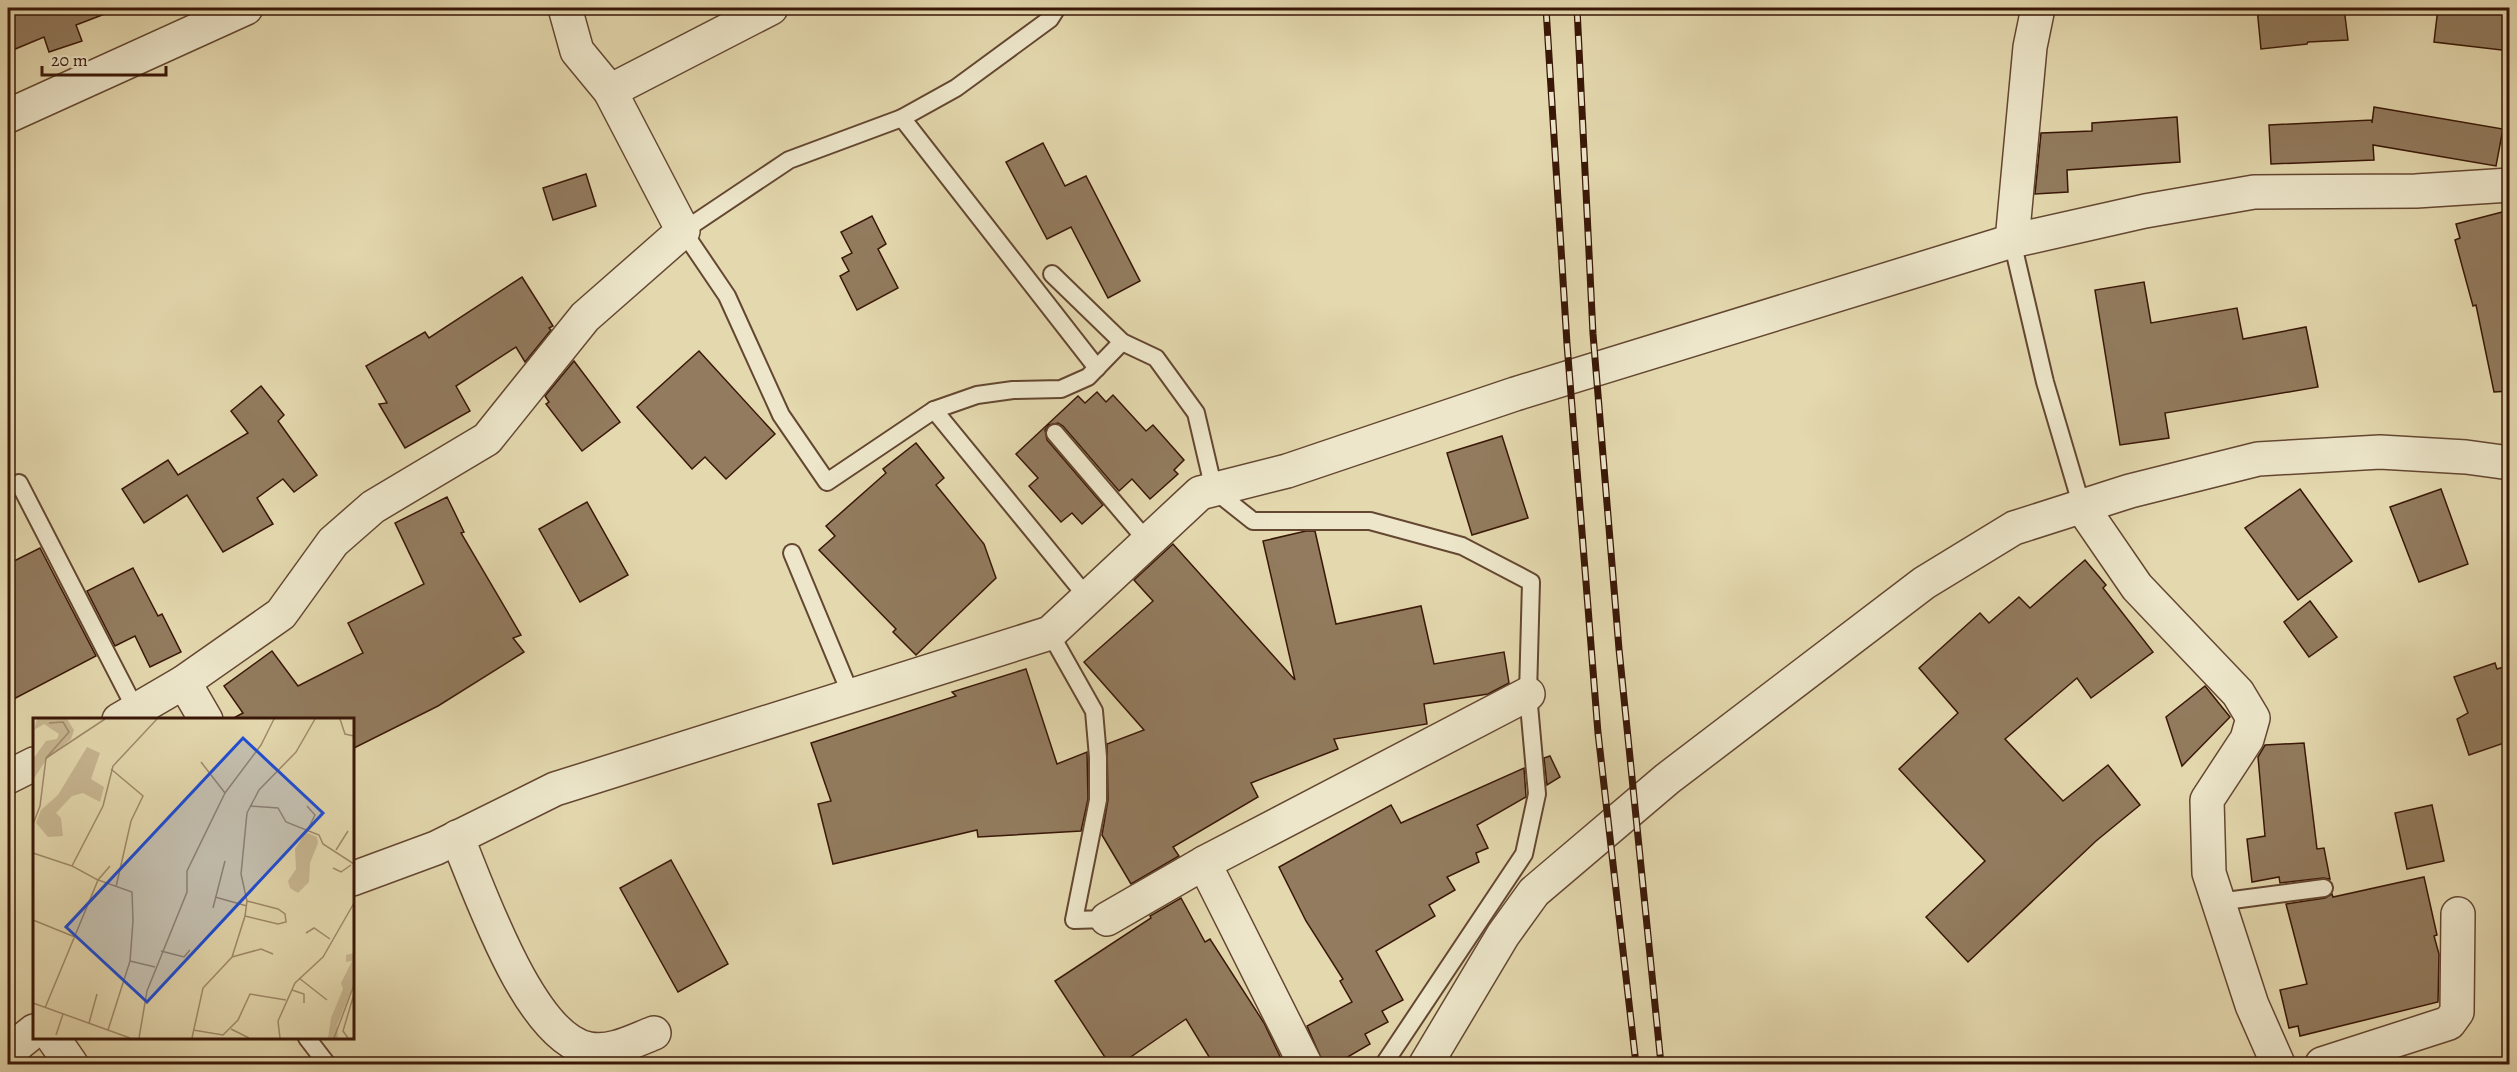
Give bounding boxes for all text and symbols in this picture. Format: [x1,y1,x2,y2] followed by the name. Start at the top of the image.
[42,39,166,77] scale bar
[51,48,88,72] text: 20 m
[33,718,354,1039] inset map

